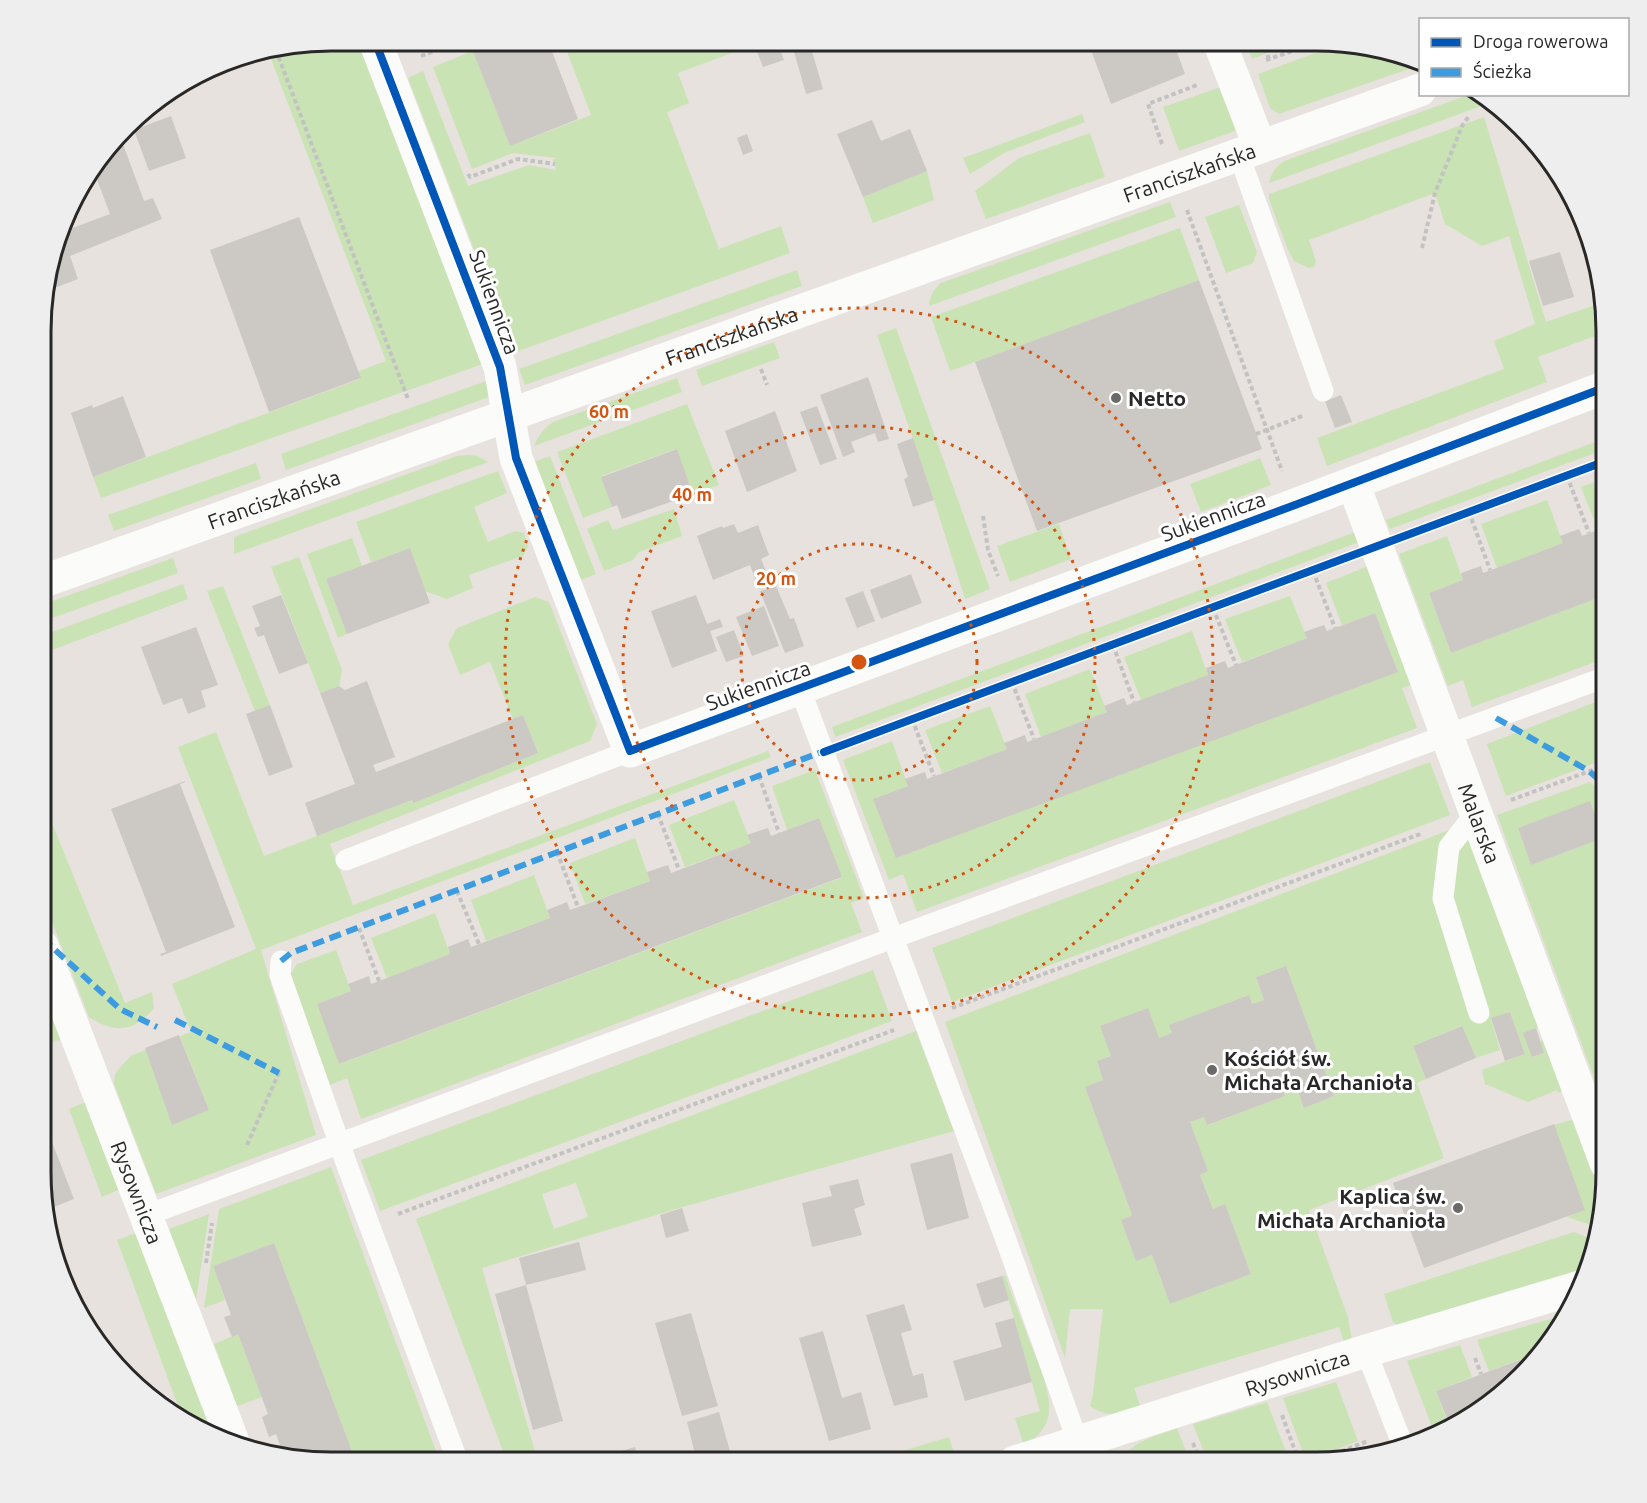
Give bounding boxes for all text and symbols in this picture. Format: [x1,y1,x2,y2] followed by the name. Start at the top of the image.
[1419,18,1629,96] legend
[1473,31,1609,51] text: Droga rowerowa
[1473,60,1532,81] text: Ścieżka
[1120,138,1259,207] street label: Franciszkańska
[465,246,525,358] street label: Sukiennicza
[662,301,801,370] street label: Franciszkańska
[1128,386,1186,410] place label: Netto
[1109,391,1123,405] marker: Netto
[589,401,629,421] text: 60 m
[204,464,343,534] street label: Franciszkańska
[672,484,712,504] text: 40 m
[1157,486,1269,546] street label: Sukiennicza
[756,568,796,588] text: 20 m
[849,652,869,672] centre of rings
[702,655,814,715] street label: Sukiennicza
[1454,780,1505,867] street label: Malarska
[1224,1046,1413,1094] place label: Kościół św. Michała Archanioła
[1205,1063,1219,1077] marker: Kościół św. Michała Archanioła
[106,1138,168,1247] street label: Rysownicza
[1257,1184,1446,1232] place label: Kaplica św. Michała Archanioła
[1451,1201,1465,1215] marker: Kaplica św. Michała Archanioła
[1242,1345,1352,1401] street label: Rysownicza

